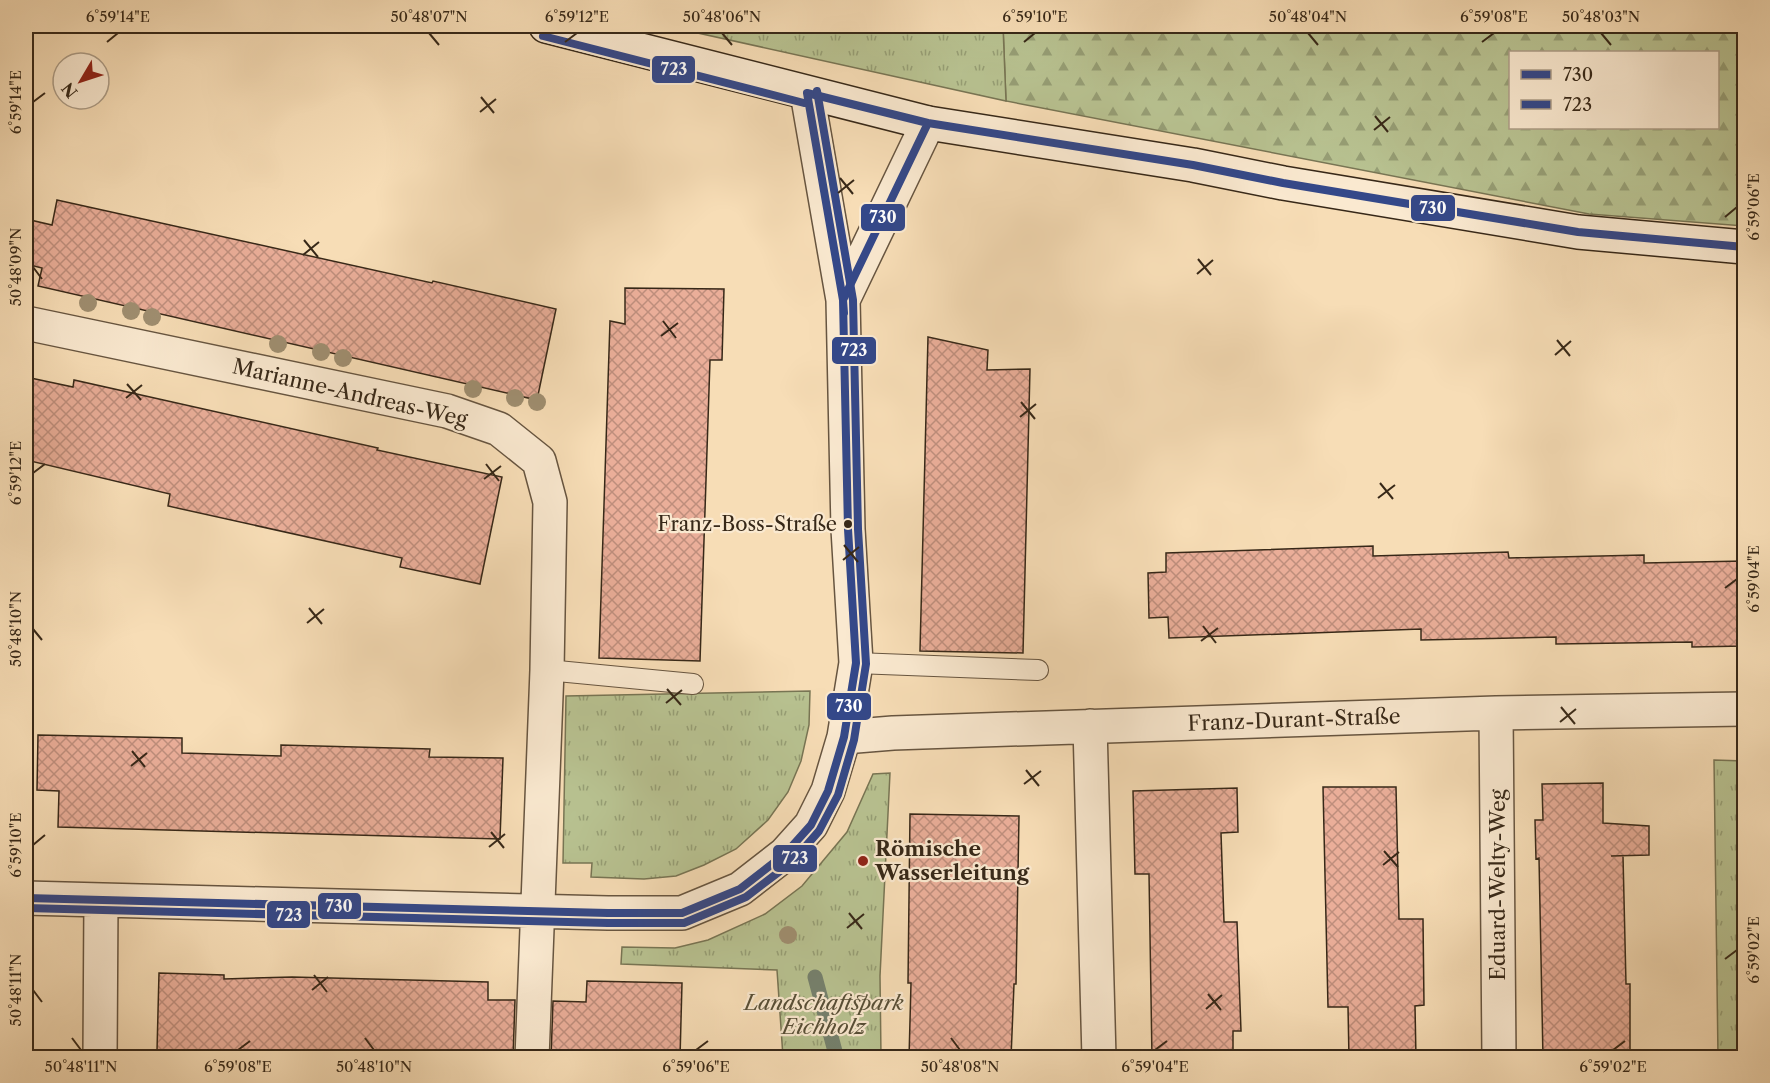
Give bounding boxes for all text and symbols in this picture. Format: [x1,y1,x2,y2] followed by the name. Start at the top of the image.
[86,7,150,26] text: 6°59'14"E
[390,7,468,26] text: 50°48'07"N
[545,7,609,26] text: 6°59'12"E
[683,7,761,26] text: 50°48'06"N
[1002,7,1068,26] text: 6°59'10"E
[1269,7,1347,26] text: 50°48'04"N
[1460,7,1528,26] text: 6°59'08"E
[1562,7,1640,26] text: 50°48'03"N
[51,51,111,111] north arrow
[1509,51,1719,129] legend
[651,55,696,84] line badge: 723
[661,59,687,79] text: 723
[1563,64,1593,86] text: 730
[6,70,25,134] text: 6°59'14"E
[57,79,81,102] text: N
[1563,94,1592,116] text: 723
[1744,173,1763,241] text: 6°59'06"E
[1410,194,1456,222] line badge: 730
[1419,198,1447,218] text: 730
[860,203,906,232] line badge: 730
[869,207,897,227] text: 730
[6,228,25,306] text: 50°48'09"N
[831,336,877,365] line badge: 723
[841,340,867,360] text: 723
[230,353,471,432] street label: Marianne-Andreas-Weg
[6,441,25,505] text: 6°59'12"E
[658,512,837,536] place label: Franz-Boss-Straße
[842,518,854,530] marker: Franz-Boss-Straße
[1744,545,1763,613] text: 6°59'04"E
[6,591,25,667] text: 50°48'10"N
[826,692,872,721] line badge: 730
[835,696,863,716] text: 730
[1187,703,1401,736] street label: Franz-Durant-Straße
[1485,788,1510,981] street label: Eduard-Welty-Weg
[6,812,25,878] text: 6°59'10"E
[874,836,1030,885] place label: Römische Wasserleitung
[772,844,818,873] line badge: 723
[782,848,808,868] text: 723
[856,854,870,868] marker: Römische Wasserleitung
[317,892,362,920] line badge: 730
[325,896,353,916] text: 730
[266,900,311,929] line badge: 723
[276,905,302,925] text: 723
[1744,916,1763,984] text: 6°59'02"E
[6,954,25,1026] text: 50°48'11"N
[742,990,904,1039] park label: Landschaftspark Eichholz
[45,1057,117,1076] text: 50°48'11"N
[204,1057,272,1076] text: 6°59'08"E
[336,1057,412,1076] text: 50°48'10"N
[662,1057,730,1076] text: 6°59'06"E
[921,1057,999,1076] text: 50°48'08"N
[1121,1057,1189,1076] text: 6°59'04"E
[1579,1057,1647,1076] text: 6°59'02"E

